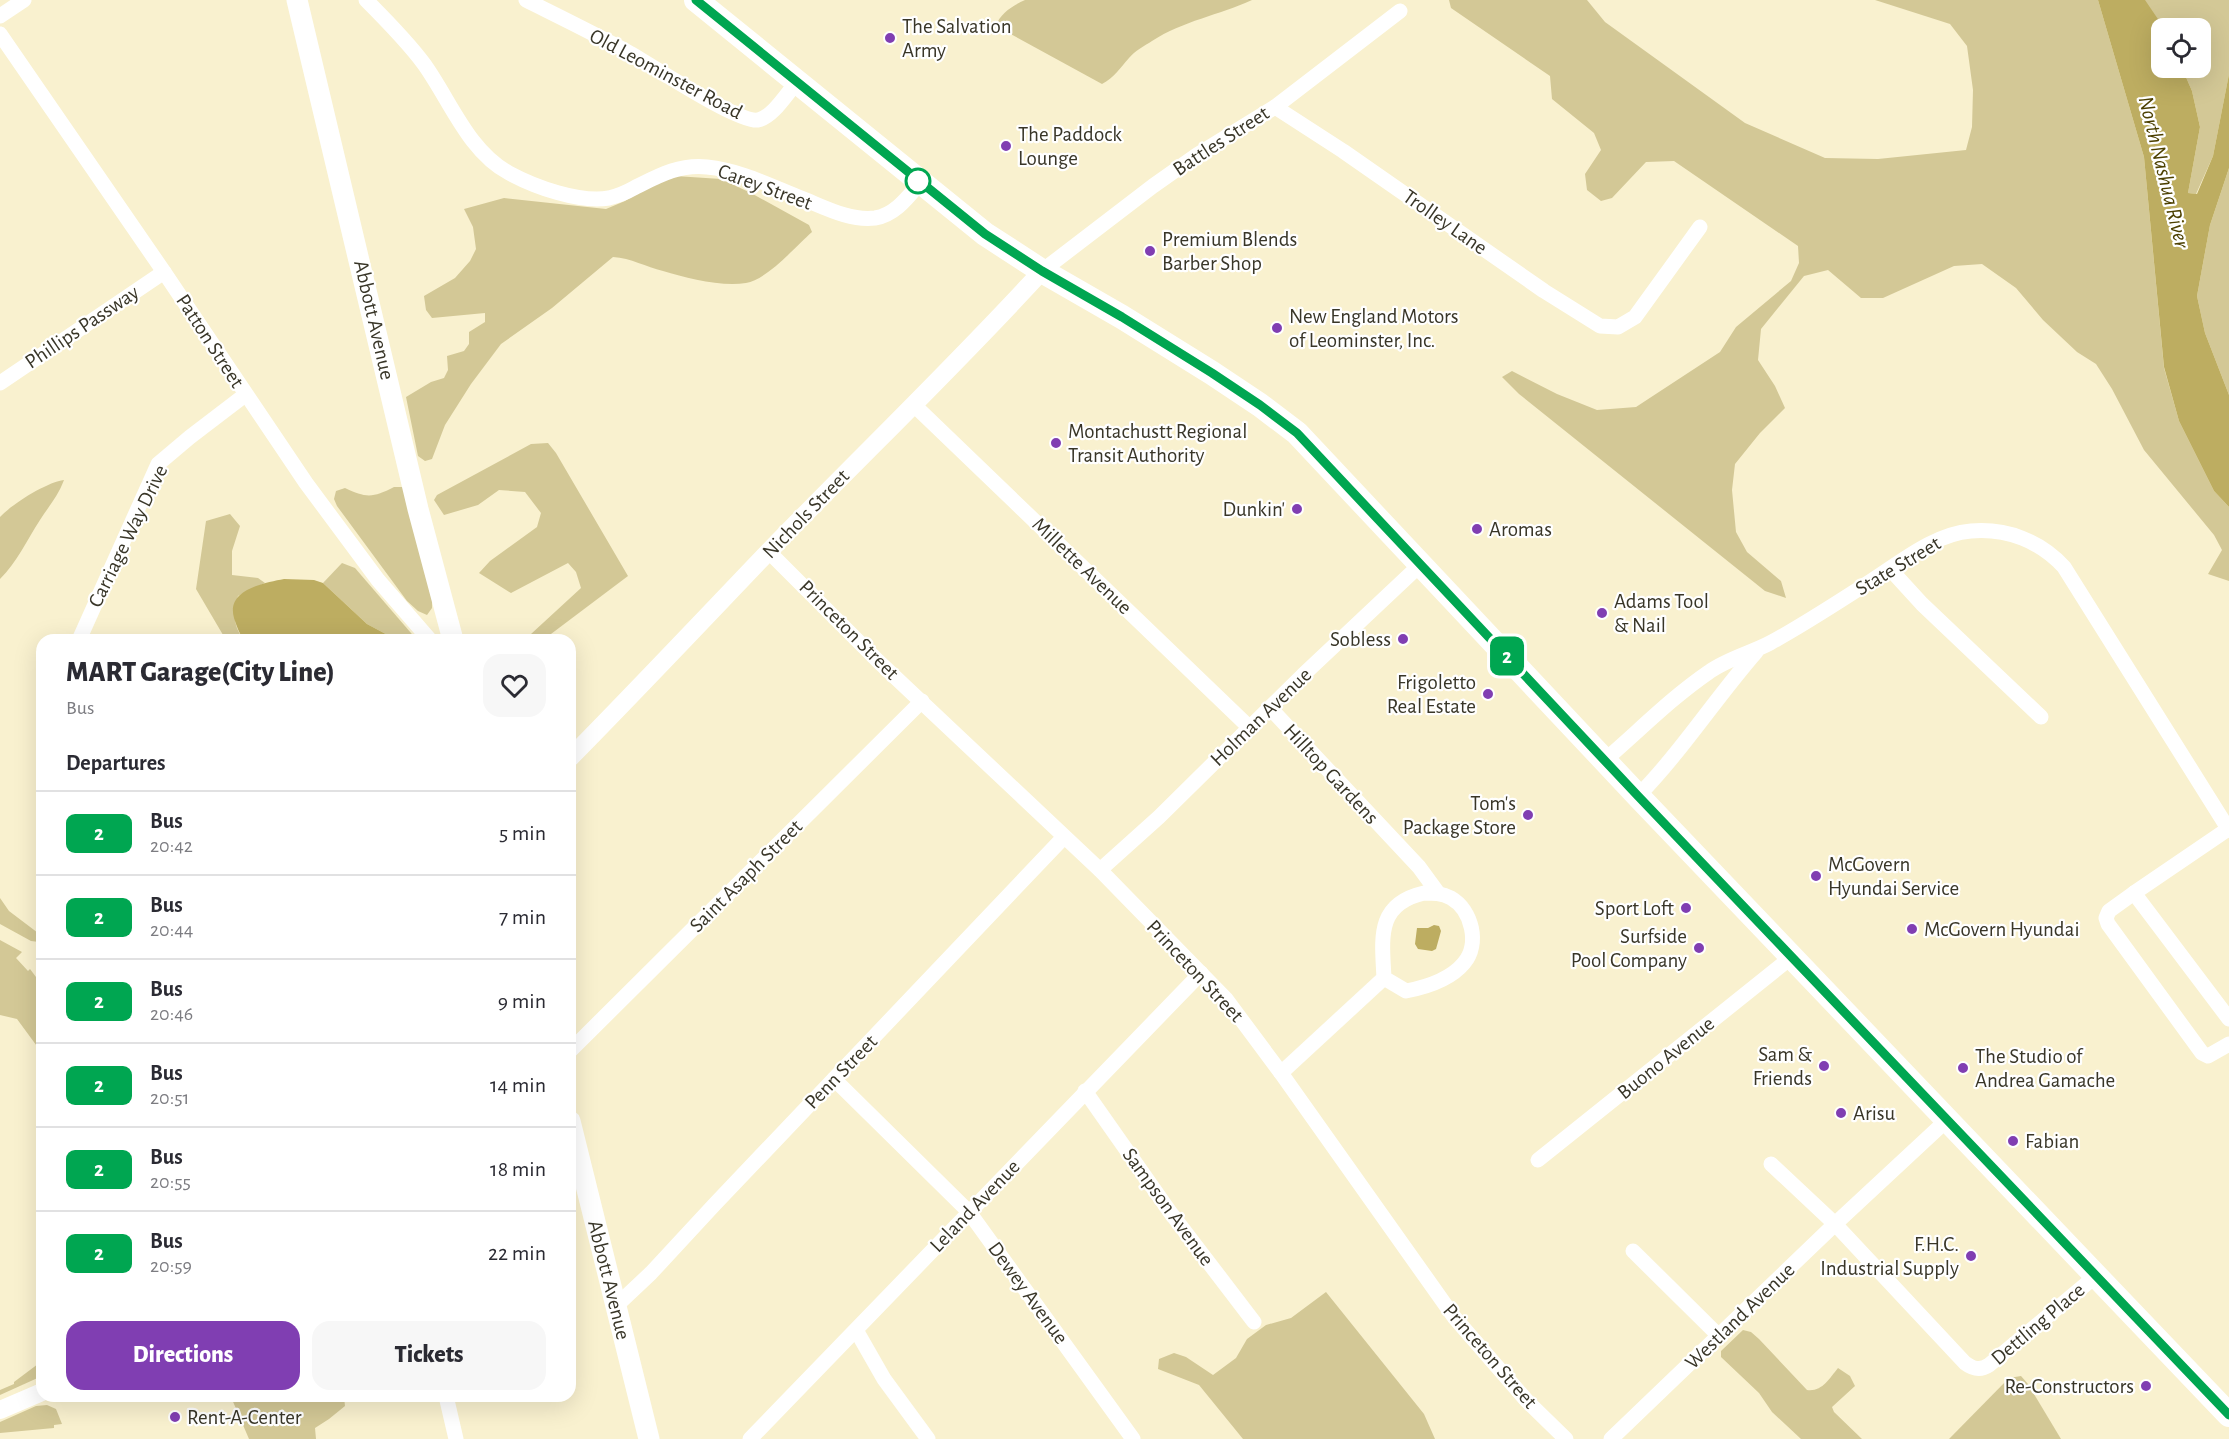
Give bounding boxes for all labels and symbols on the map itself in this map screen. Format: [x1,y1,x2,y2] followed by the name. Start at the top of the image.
[902,16,1011,61] place label: The Salvation Army
[586,25,746,123] street label: Old Leominster Road
[883,31,897,45] marker: The Salvation Army
[2134,94,2194,251] water label: North Nashua River
[1169,102,1273,180] street label: Battles Street
[1018,124,1122,169] place label: The Paddock Lounge
[999,139,1013,153] marker: The Paddock Lounge
[715,160,815,214] street label: Carey Street
[905,168,931,194] unlabelled marker
[1399,186,1491,258] street label: Trolley Lane
[1162,229,1297,274] place label: Premium Blends Barber Shop
[1143,244,1157,258] marker: Premium Blends Barber Shop
[350,258,398,382] street label: Abbott Avenue
[21,281,143,373] street label: Phillips Passway
[172,290,248,392] street label: Patton Street
[1289,306,1459,351] place label: New England Motors of Leominster, Inc.
[1270,321,1284,335] marker: New England Motors of Leominster, Inc.
[1068,421,1247,466] place label: Montachustt Regional Transit Authority
[1049,436,1063,450] marker: Montachustt Regional Transit Authority
[85,462,171,610] street label: Carriage Way Drive
[759,465,854,563] street label: Nichols Street
[1222,499,1285,520] place label: Dunkin'
[1290,502,1304,516] marker: Dunkin'
[1028,514,1136,618] street label: Millette Avenue
[1489,519,1552,540] place label: Aromas
[1470,522,1484,536] marker: Aromas
[1852,532,1945,600] street label: State Street
[795,576,903,684] street label: Princeton Street
[1614,591,1709,636] place label: Adams Tool & Nail
[1595,606,1609,620] marker: Adams Tool & Nail
[1330,629,1391,650] place label: Sobless
[1396,632,1410,646] marker: Sobless
[1488,636,1526,676] line badge: 2
[1206,664,1316,770] street label: Holman Avenue
[1387,672,1476,717] place label: Frigoletto Real Estate
[1481,687,1495,701] marker: Frigoletto Real Estate
[1280,720,1382,828] street label: Hilltop Gardens
[1403,793,1516,838] place label: Tom's Package Store
[1521,808,1535,822] marker: Tom's Package Store
[686,816,806,936] street label: Saint Asaph Street
[1828,854,1959,899] place label: McGovern Hyundai Service
[1809,869,1823,883] marker: McGovern Hyundai Service
[1595,898,1674,919] place label: Sport Loft
[1679,901,1693,915] marker: Sport Loft
[1143,916,1248,1026] street label: Princeton Street
[1924,919,2079,940] place label: McGovern Hyundai
[1905,922,1919,936] marker: McGovern Hyundai
[1571,926,1687,971] place label: Surfside Pool Company
[1692,941,1706,955] marker: Surfside Pool Company
[1614,1013,1718,1103] street label: Buono Avenue
[801,1031,881,1113] street label: Penn Street
[1753,1044,1812,1089] place label: Sam & Friends
[1975,1046,2115,1091] place label: The Studio of Andrea Gamache
[1817,1059,1831,1073] marker: Sam & Friends
[1956,1061,1970,1075] marker: The Studio of Andrea Gamache
[1853,1103,1896,1124] place label: Arisu
[1834,1106,1848,1120] marker: Arisu
[2025,1131,2079,1152] place label: Fabian
[2006,1134,2020,1148] marker: Fabian
[1118,1144,1218,1270] street label: Sampson Avenue
[926,1156,1024,1256] street label: Leland Avenue
[584,1218,634,1342] street label: Abbott Avenue
[1820,1234,1959,1279] place label: F.H.C. Industrial Supply
[984,1238,1072,1348] street label: Dewey Avenue
[1964,1249,1978,1263] marker: F.H.C. Industrial Supply
[1681,1259,1799,1373] street label: Westland Avenue
[1987,1279,2089,1369] street label: Dettling Place
[1439,1300,1541,1413] street label: Princeton Street
[2004,1376,2134,1397] place label: Re-Constructors
[2139,1379,2153,1393] marker: Re-Constructors
[187,1407,302,1428] place label: Rent-A-Center
[168,1410,182,1424] marker: Rent-A-Center

